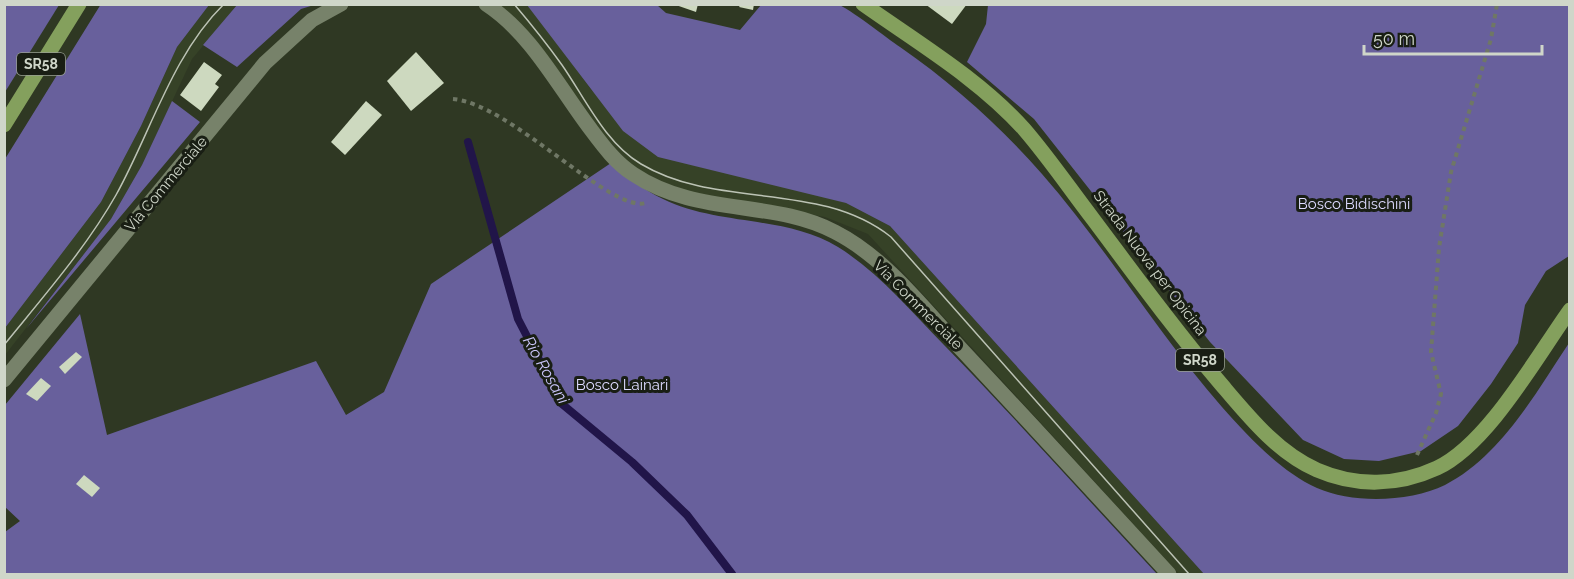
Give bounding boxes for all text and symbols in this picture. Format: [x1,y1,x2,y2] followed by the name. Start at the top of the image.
[1364,18,1542,56] scale bar
[1373,28,1415,49] text: 50 m
[17,53,65,75] road number: SR58
[121,133,211,235] street label: Via Commerciale
[1090,187,1210,339] street label: Strada Nuova per Opicina
[1298,195,1410,213] park label: Bosco Bidischini
[870,257,966,353] street label: Via Commerciale
[519,333,573,408] water label: Rio Rosani
[1176,349,1224,371] road number: SR58
[576,376,668,394] park label: Bosco Lainari

